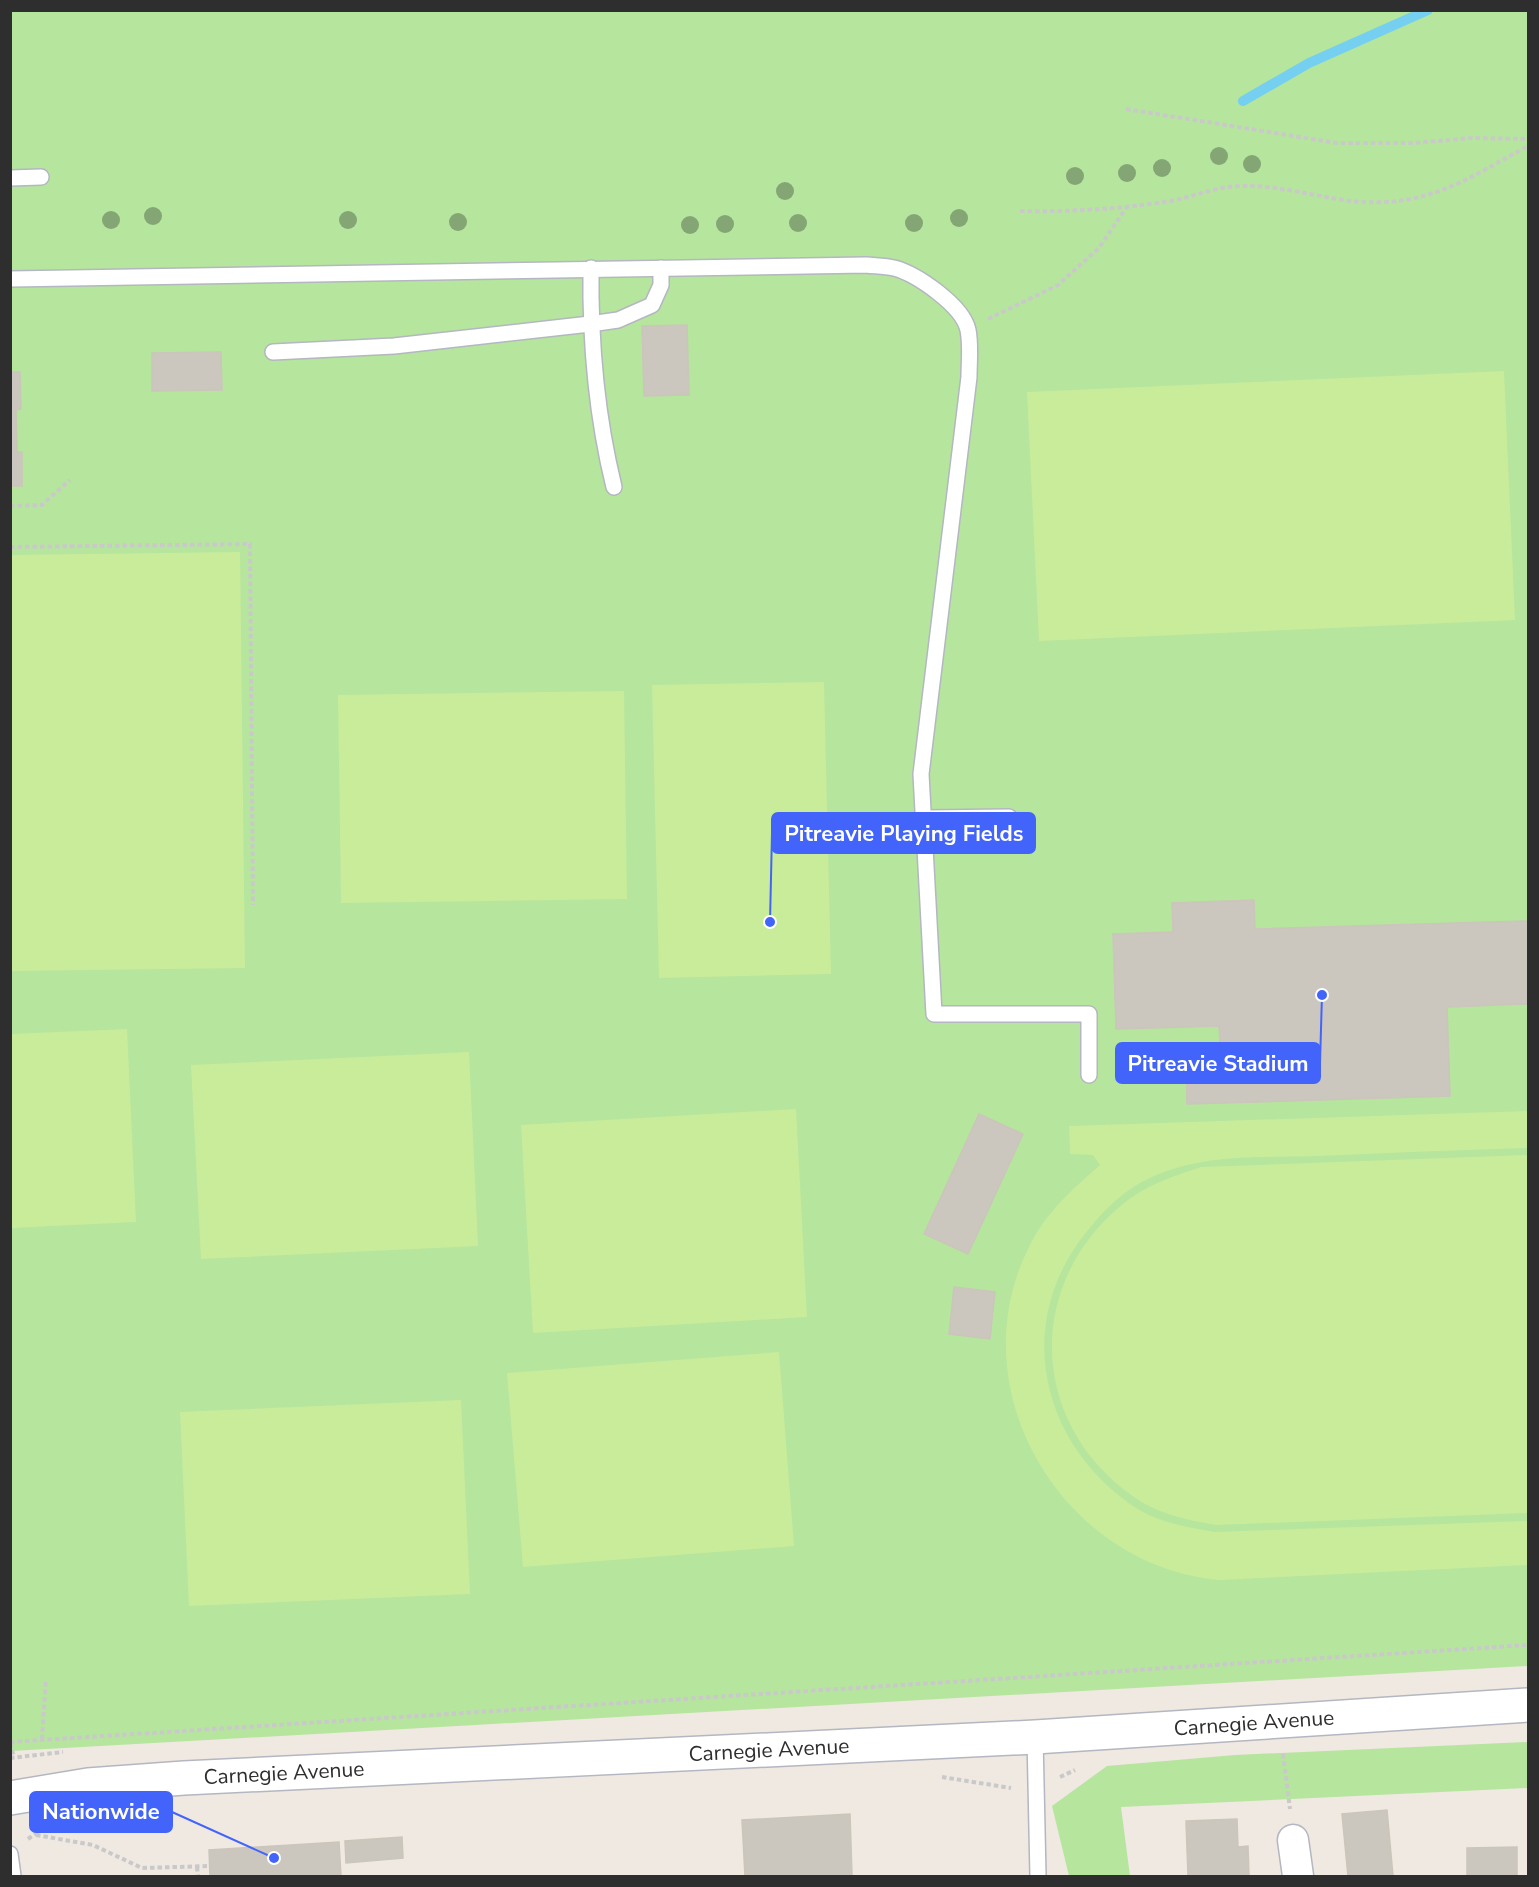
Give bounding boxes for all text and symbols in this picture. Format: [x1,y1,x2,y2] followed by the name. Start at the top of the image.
[772,813,1035,853] callout: Pitreavie Playing Fields
[784,819,1024,849] text: Pitreavie Playing Fields
[1116,1043,1320,1083] callout: Pitreavie Stadium
[1128,1049,1308,1079] text: Pitreavie Stadium
[1173,1703,1335,1743] street label: Carnegie Avenue
[688,1732,850,1768] street label: Carnegie Avenue
[203,1755,365,1791] street label: Carnegie Avenue
[30,1792,172,1832] callout: Nationwide
[42,1797,160,1827] text: Nationwide

